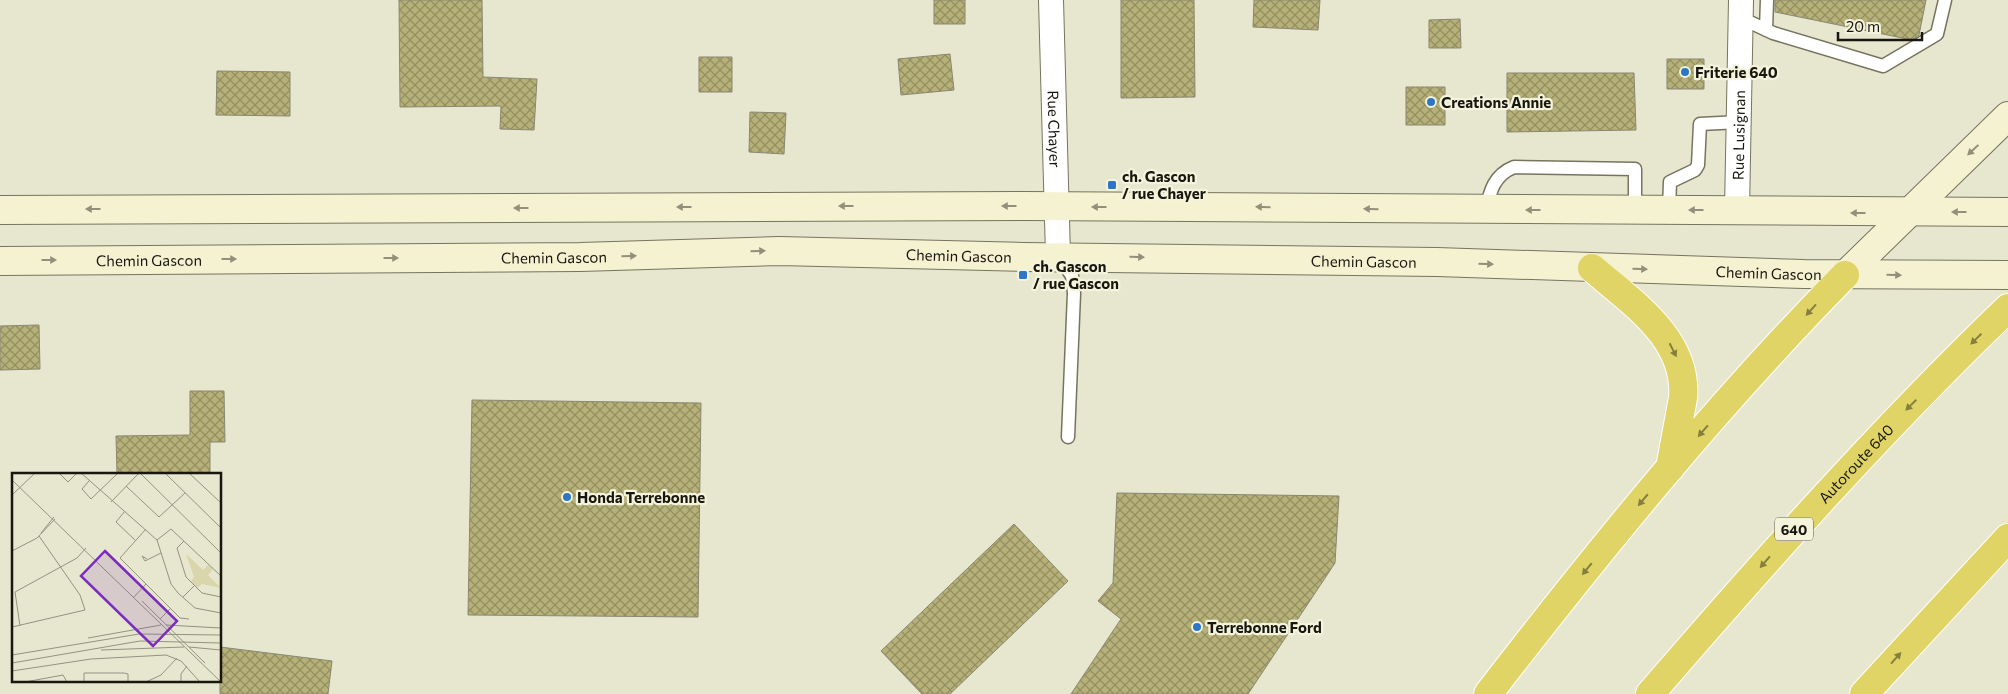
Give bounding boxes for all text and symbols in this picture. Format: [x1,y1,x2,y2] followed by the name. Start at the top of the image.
[1838,10,1922,42] scale bar
[1846,17,1880,35] text: 20 m
[1695,63,1778,81] place label: Friterie 640
[1679,66,1691,78] marker: Friterie 640
[1044,90,1065,168] street label: Rue Chayer
[1729,90,1748,180] street label: Rue Lusignan
[1441,93,1551,111] place label: Creations Annie
[1425,96,1437,108] marker: Creations Annie
[1967,144,1979,156] one-way arrow
[1122,167,1206,202] place label: ch. Gascon / rue Chayer
[1106,179,1118,191] marker: ch. Gascon / rue Chayer
[838,202,854,210] one-way arrow
[1001,202,1017,210] one-way arrow
[676,203,692,211] one-way arrow
[1091,203,1107,211] one-way arrow
[1255,203,1271,211] one-way arrow
[513,204,529,212] one-way arrow
[84,205,100,213] one-way arrow
[1362,205,1378,213] one-way arrow
[1525,206,1541,214] one-way arrow
[1687,206,1703,214] one-way arrow
[1951,208,1967,216] one-way arrow
[1850,209,1866,217] one-way arrow
[906,245,1012,266] street label: Chemin Gascon
[501,247,607,267] street label: Chemin Gascon
[750,247,766,255] one-way arrow
[96,251,202,269] street label: Chemin Gascon
[621,251,637,259] one-way arrow
[1311,251,1417,271] street label: Chemin Gascon
[1129,253,1145,261] one-way arrow
[383,254,399,262] one-way arrow
[221,255,237,263] one-way arrow
[41,256,57,264] one-way arrow
[1033,257,1119,292] place label: ch. Gascon / rue Gascon
[1478,260,1494,268] one-way arrow
[1715,262,1822,283] street label: Chemin Gascon
[1633,265,1649,273] one-way arrow
[1017,269,1029,281] marker: ch. Gascon / rue Gascon
[1886,271,1902,279] one-way arrow
[1806,304,1817,316] one-way arrow
[1970,333,1982,345] one-way arrow
[1669,343,1677,357] one-way arrow
[1905,398,1917,410] one-way arrow
[1814,420,1897,507] street label: Autoroute 640
[1697,424,1708,437] one-way arrow
[12,473,221,682] inset map
[577,488,705,506] place label: Honda Terrebonne
[561,491,573,503] marker: Honda Terrebonne
[1638,493,1649,506] one-way arrow
[1775,518,1813,540] road number: 640
[1759,556,1770,569] one-way arrow
[1581,562,1592,575] one-way arrow
[1207,618,1322,636] place label: Terrebonne Ford
[1191,621,1203,633] marker: Terrebonne Ford
[1891,651,1902,664] one-way arrow

